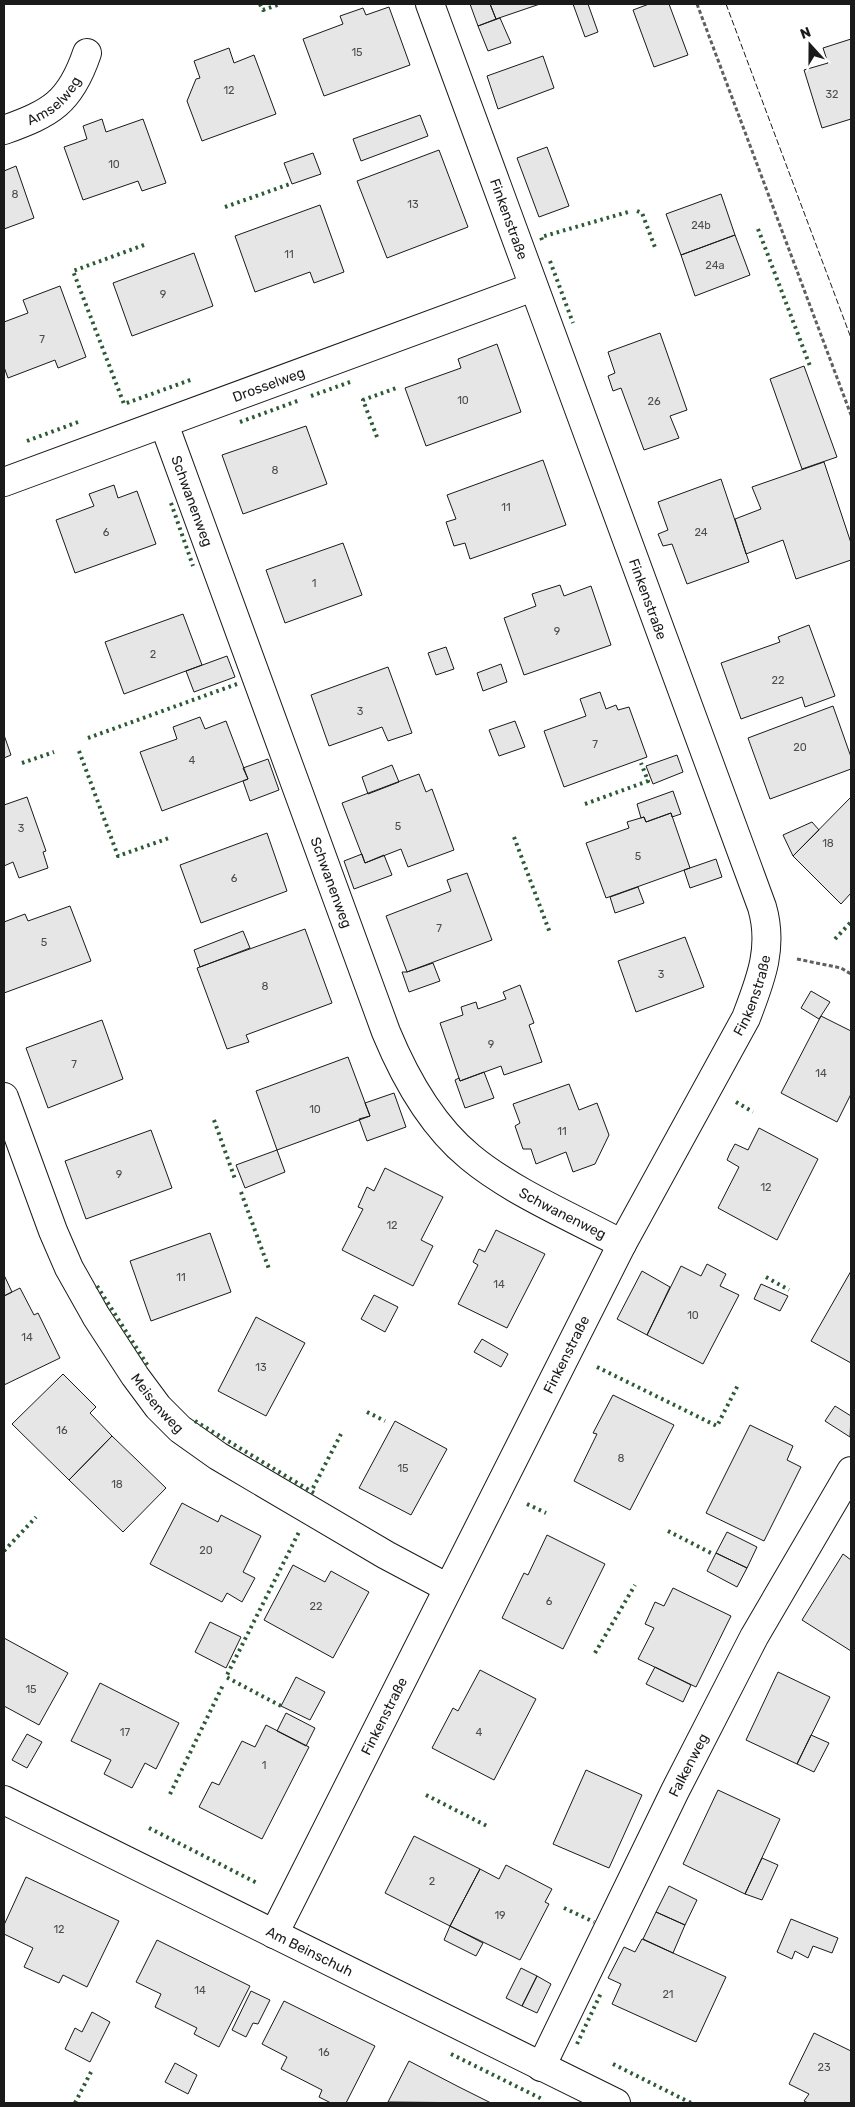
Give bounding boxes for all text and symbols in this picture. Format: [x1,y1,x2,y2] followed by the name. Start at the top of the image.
[785,20,835,70] north arrow
[798,24,813,43] text: N
[351,46,363,59] house number: 15
[24,74,85,129] street label: Amselweg
[223,84,235,97] house number: 12
[825,88,839,101] house number: 32
[108,158,120,171] house number: 10
[486,176,531,262] street label: Finkenstraße
[12,188,19,201] house number: 8
[407,198,419,211] house number: 13
[691,219,711,232] house number: 24b
[284,248,294,261] house number: 11
[705,259,725,272] house number: 24a
[160,288,166,301] house number: 9
[39,333,45,346] house number: 7
[230,364,307,406] street label: Drosselweg
[457,394,469,407] house number: 10
[647,395,661,408] house number: 26
[167,453,216,549] street label: Schwanenweg
[272,464,279,477] house number: 8
[501,501,511,514] house number: 11
[103,526,110,539] house number: 6
[694,526,708,539] house number: 24
[625,556,670,642] street label: Finkenstraße
[312,577,316,590] house number: 1
[554,625,560,638] house number: 9
[150,648,156,661] house number: 2
[772,674,784,687] house number: 22
[357,705,364,718] house number: 3
[592,738,598,751] house number: 7
[793,741,807,754] house number: 20
[189,754,196,767] house number: 4
[395,820,402,833] house number: 5
[18,822,25,835] house number: 3
[307,835,355,930] street label: Schwanenweg
[822,837,834,850] house number: 18
[635,850,642,863] house number: 5
[231,872,238,885] house number: 6
[436,922,442,935] house number: 7
[41,936,48,949] house number: 5
[730,954,774,1039] street label: Finkenstraße
[658,968,665,981] house number: 3
[262,980,269,993] house number: 8
[488,1038,494,1051] house number: 9
[71,1058,77,1071] house number: 7
[815,1067,827,1080] house number: 14
[309,1103,321,1116] house number: 10
[557,1125,567,1138] house number: 11
[116,1168,122,1181] house number: 9
[760,1181,772,1194] house number: 12
[516,1184,609,1243] street label: Schwanenweg
[386,1219,398,1232] house number: 12
[176,1271,186,1284] house number: 11
[493,1278,505,1291] house number: 14
[687,1309,699,1322] house number: 10
[540,1313,593,1397] street label: Finkenstraße
[21,1331,33,1344] house number: 14
[255,1361,267,1374] house number: 13
[127,1370,187,1437] street label: Meisenweg
[56,1424,68,1437] house number: 16
[618,1452,625,1465] house number: 8
[397,1462,409,1475] house number: 15
[111,1478,123,1491] house number: 18
[199,1544,213,1557] house number: 20
[546,1595,553,1608] house number: 6
[310,1600,322,1613] house number: 22
[358,1674,411,1758] street label: Finkenstraße
[25,1683,37,1696] house number: 15
[120,1726,131,1739] house number: 17
[476,1726,483,1739] house number: 4
[665,1731,712,1800] street label: Falkenweg
[262,1759,266,1772] house number: 1
[429,1875,435,1888] house number: 2
[494,1909,506,1922] house number: 19
[53,1923,65,1936] house number: 12
[263,1923,356,1980] street label: Am Beinschuh
[194,1984,206,1997] house number: 14
[662,1988,674,2001] house number: 21
[318,2046,330,2059] house number: 16
[817,2061,831,2074] house number: 23

